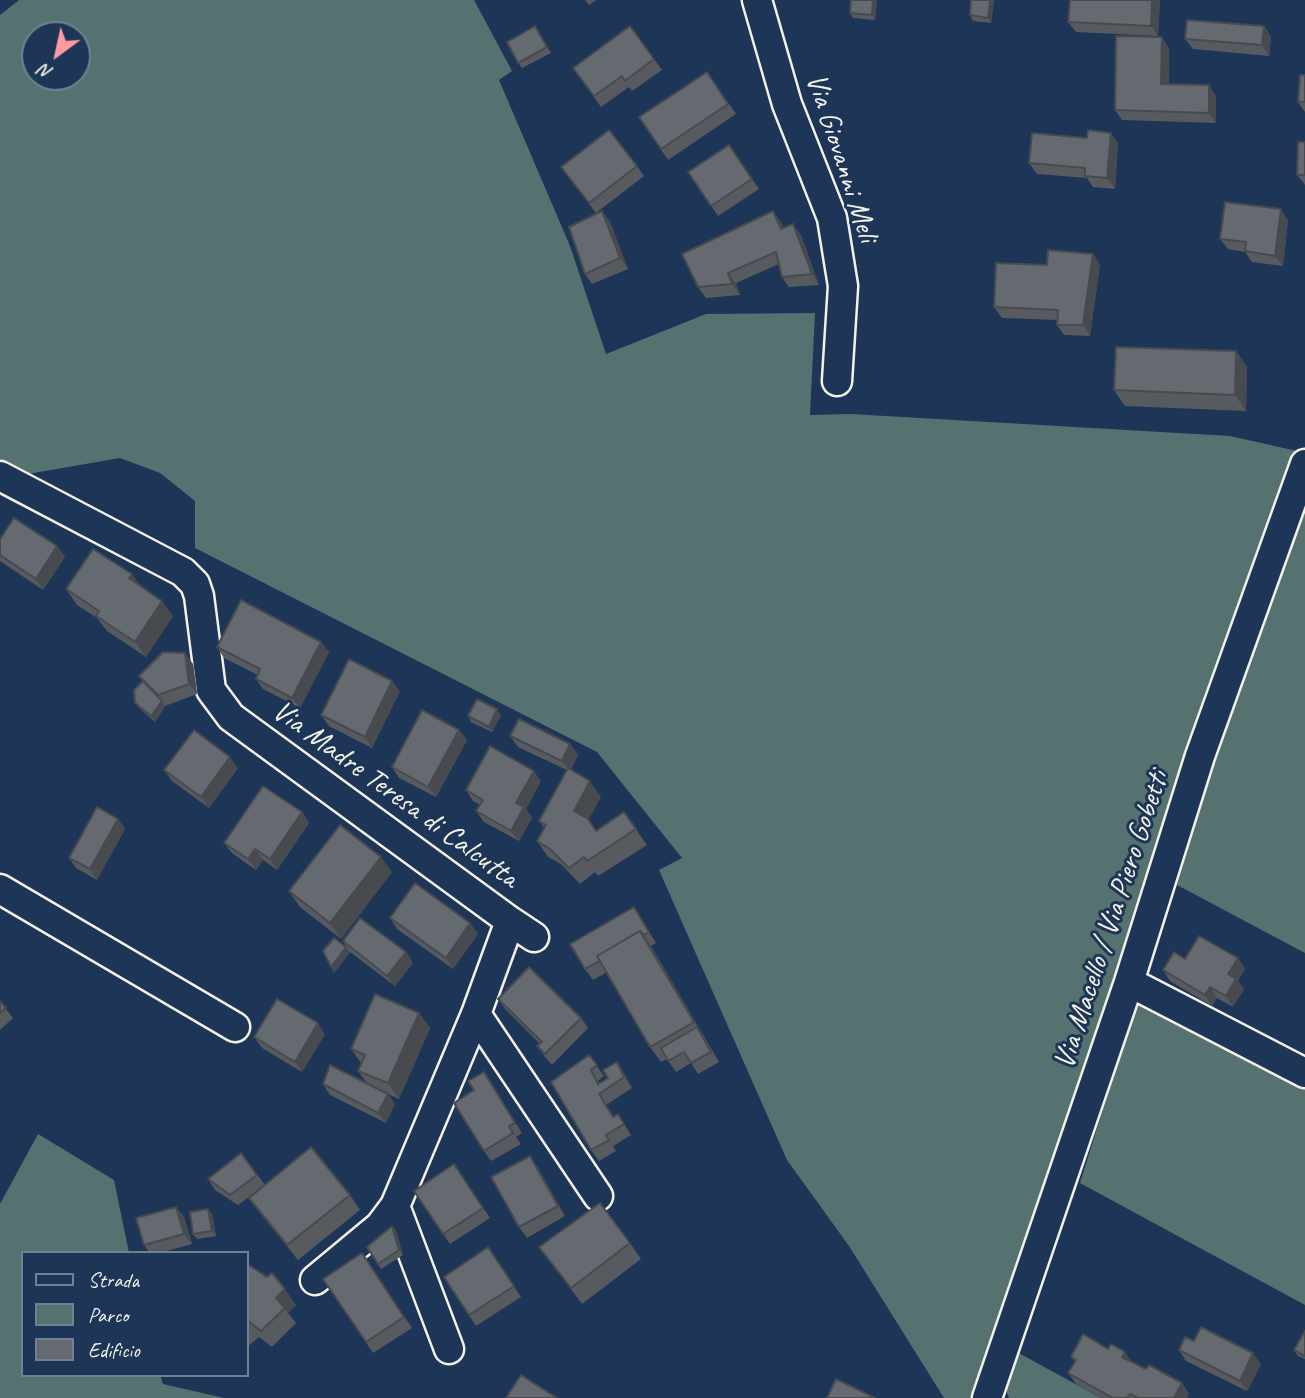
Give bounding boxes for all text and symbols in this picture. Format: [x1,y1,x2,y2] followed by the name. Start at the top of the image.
[21,21,91,91] north arrow
[34,59,57,85] text: N
[797,69,885,247] street label: Via Giovanni Meli
[265,693,525,897] street label: Via Madre Teresa di Calcutta
[1047,766,1177,1074] street label: Via Macello / Via Piero Gobetti
[21,1251,248,1377] legend
[88,1267,139,1293] text: Strada
[88,1302,128,1328] text: Parco
[88,1337,140,1363] text: Edificio

